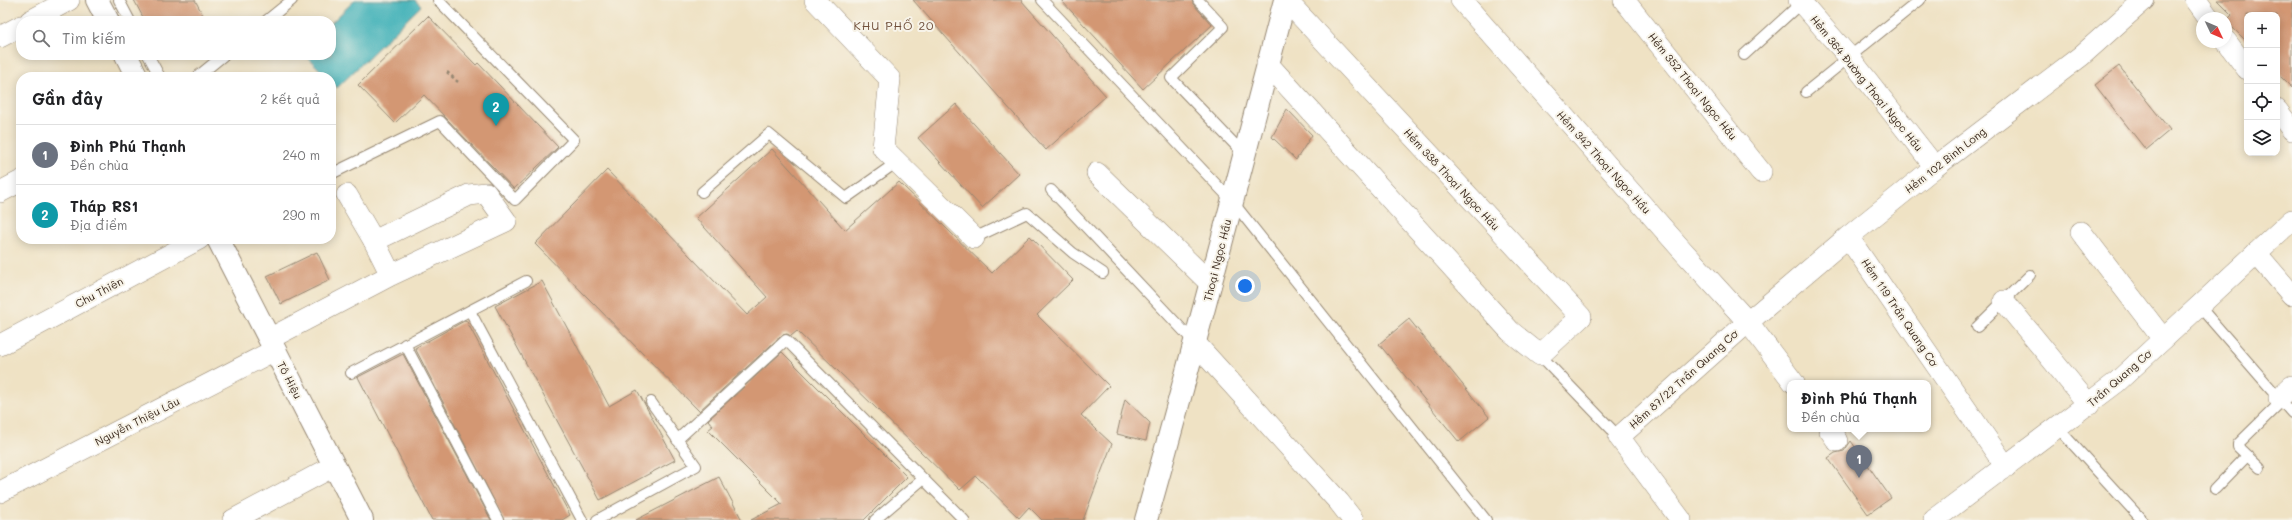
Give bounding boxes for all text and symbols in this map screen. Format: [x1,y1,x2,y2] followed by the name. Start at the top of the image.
[1807,12,1927,154] street label: Hẻm 364 Đường Thoại Ngọc Hầu
[2196,12,2232,48] north arrow
[2244,12,2280,156] map controls
[2244,12,2280,48] button: +
[16,16,336,60] search box
[853,17,935,33] district label: KHU PHỐ 20
[30,27,52,49] icon: search
[62,28,126,48] text: Tìm kiếm
[1645,29,1741,143] street label: Hẻm 352 Thoại Ngọc Hầu
[2244,48,2280,84] button: −
[2244,84,2280,120] button: locate
[32,87,103,109] text: Gần đây
[260,90,320,107] text: 2 kết quả
[483,93,509,126] pin: 2
[1554,107,1654,217] street label: Hẻm 342 Thoại Ngọc Hầu
[2244,120,2280,156] button: layers
[1901,124,1989,196] street label: Hẻm 102 Bình Long
[1401,125,1503,233] street label: Hẻm 338 Thoại Ngọc Hầu
[70,136,186,156] text: Đình Phú Thạnh
[42,146,48,163] text: 1
[283,146,320,163] text: 240 m
[70,156,129,173] text: Đền chùa
[70,196,138,216] text: Tháp RS1
[41,206,49,223] text: 2
[283,206,320,223] text: 290 m
[70,216,127,233] text: Địa điểm
[1200,217,1234,303] street label: Thoại Ngọc Hầu
[1858,255,1942,370] street label: Hẻm 119 Trần Quang Cơ
[72,273,126,311] street label: Chu Thiên
[1235,276,1255,296] your location
[1626,325,1742,432] street label: Hẻm 87/22 Trần Quang Cơ
[2084,345,2155,410] street label: Trần Quang Cơ
[274,359,306,401] street label: Tô Hiệu
[1787,380,1931,432] popup
[1801,388,1917,408] text: Đình Phú Thạnh
[92,393,182,449] street label: Nguyễn Thiệu Lâu
[1801,408,1860,425] text: Đền chùa
[1846,445,1872,478] pin: 1

